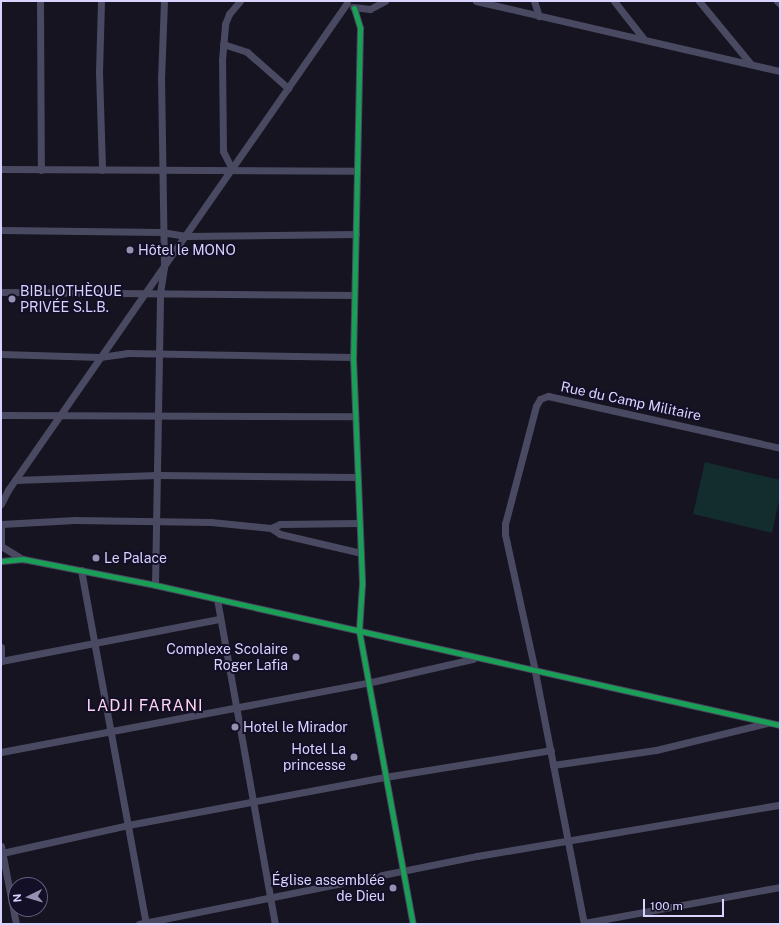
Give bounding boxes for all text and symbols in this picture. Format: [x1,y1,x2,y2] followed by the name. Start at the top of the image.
[138,242,236,258] place label: Hôtel le MONO
[125,245,135,255] marker: Hôtel le MONO
[20,283,122,316] place label: BIBLIOTHÈQUE PRIVÉE S.L.B.
[7,294,17,304] marker: BIBLIOTHÈQUE PRIVÉE S.L.B.
[559,378,703,424] street label: Rue du Camp Militaire
[104,550,167,566] place label: Le Palace
[91,553,101,563] marker: Le Palace
[166,641,288,674] place label: Complexe Scolaire Roger Lafia
[291,652,301,662] marker: Complexe Scolaire Roger Lafia
[87,696,203,716] district label: LADJI FARANI
[243,719,348,735] place label: Hotel le Mirador
[230,722,240,732] marker: Hotel le Mirador
[283,741,346,774] place label: Hotel La princesse
[349,752,359,762] marker: Hotel La princesse
[272,872,385,904] place label: Église assemblée de Dieu
[8,877,48,917] north arrow
[388,883,398,893] marker: Église assemblée de Dieu
[645,891,726,917] scale bar
[11,893,23,903] text: N
[650,899,683,913] text: 100 m

